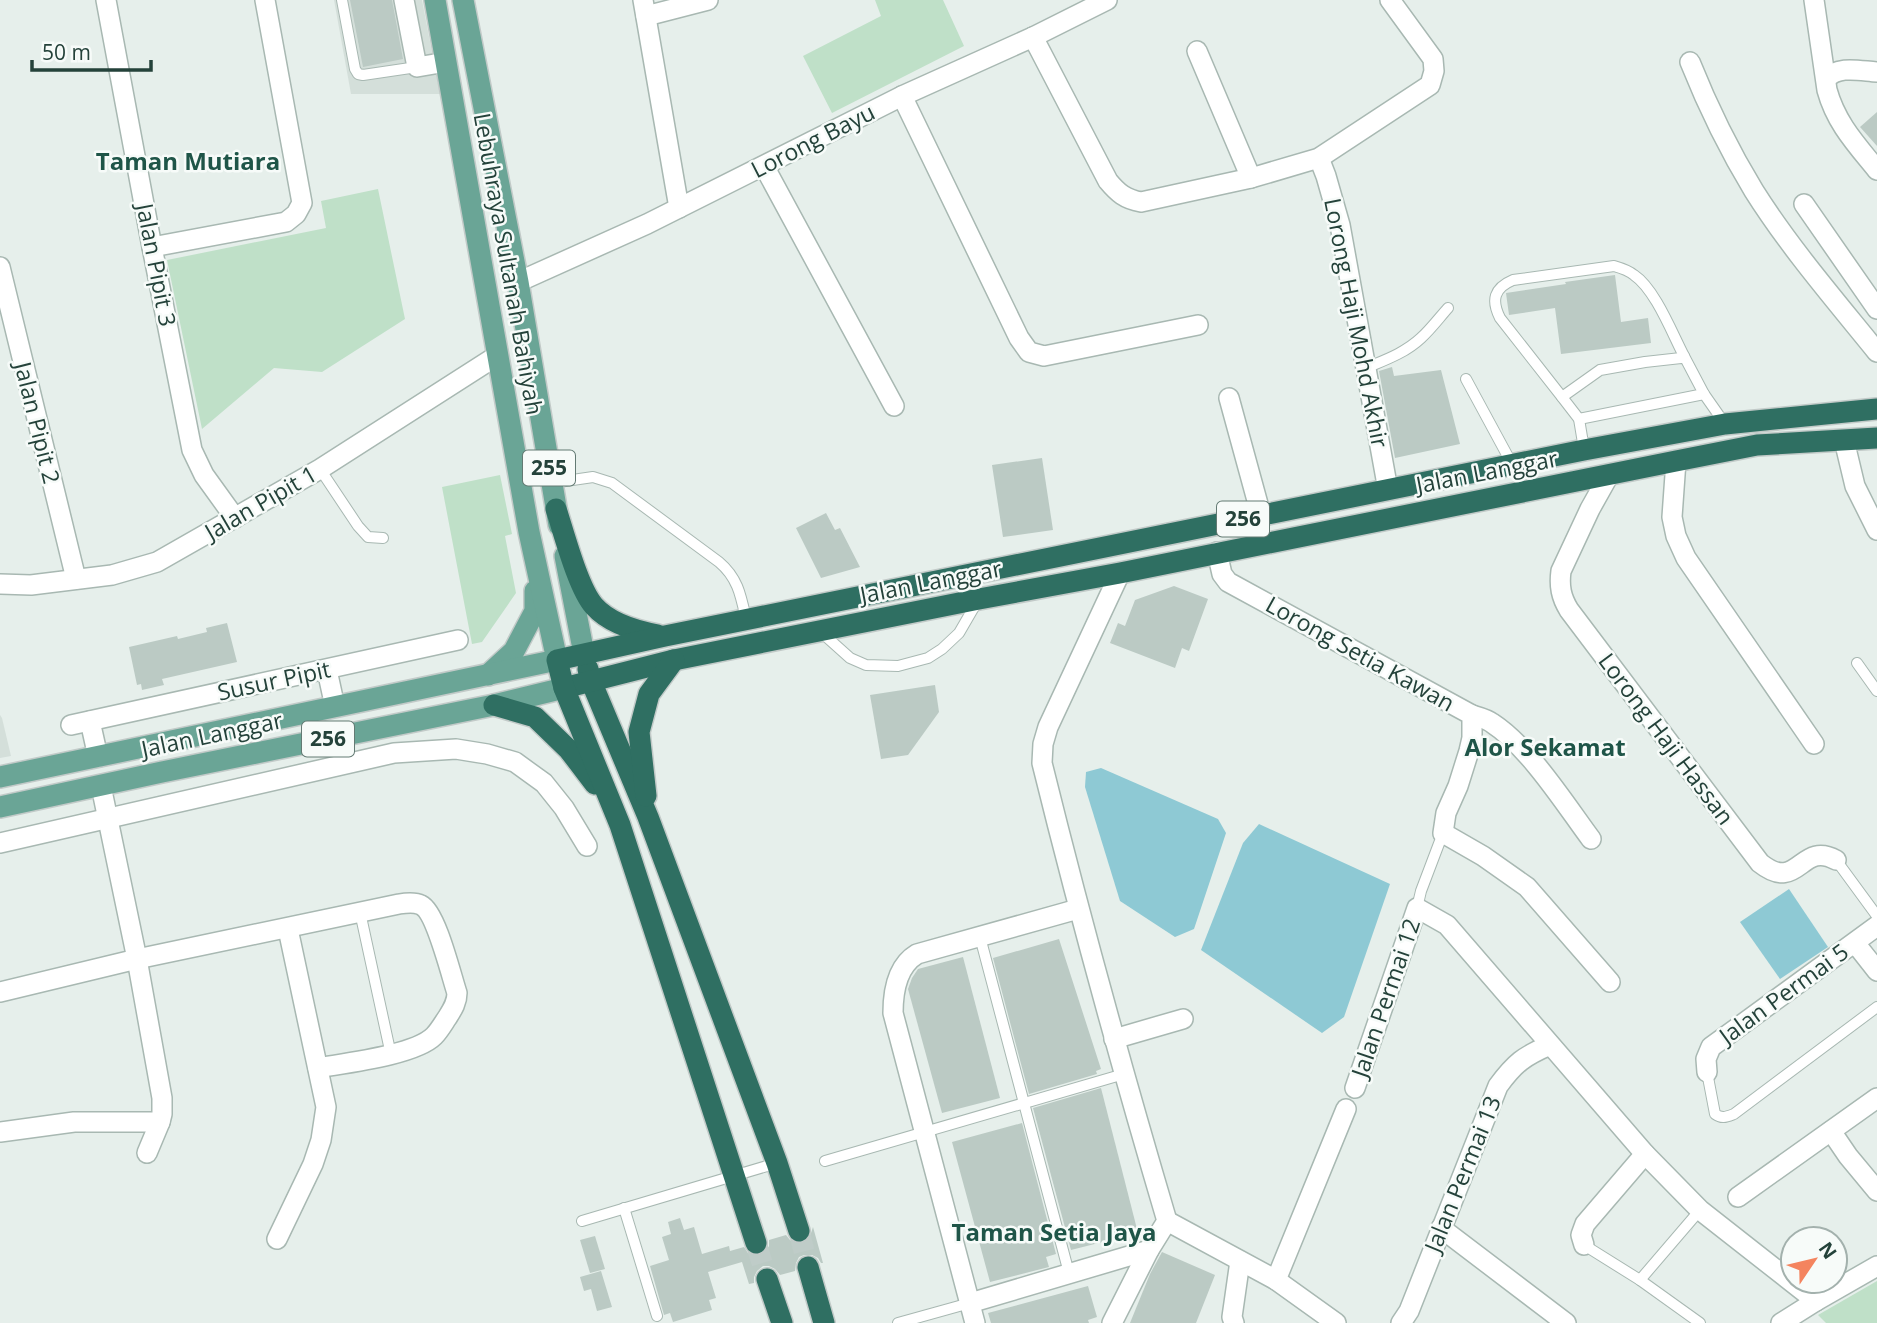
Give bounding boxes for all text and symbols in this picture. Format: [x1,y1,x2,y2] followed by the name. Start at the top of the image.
[32,28,150,72] scale bar
[42,38,91,66] text: 50 m
[745,95,880,185] street label: Lorong Bayu
[467,110,551,417] street label: Lebuhraya Sultanah Bahiyah
[96,144,280,177] district label: Taman Mutiara
[1317,195,1397,451] street label: Lorong Haji Mohd Akhir
[129,199,185,329] street label: Jalan Pipit 3
[7,357,69,487] street label: Jalan Pipit 2
[1411,441,1561,501] street label: Jalan Langgar
[523,450,575,486] road number: 255
[197,457,322,548] street label: Jalan Pipit 1
[1217,502,1269,536] road number: 256
[855,551,1005,611] street label: Jalan Langgar
[1260,588,1461,718] street label: Lorong Setia Kawan
[1592,646,1742,831] street label: Lorong Haji Hassan
[214,652,333,708] street label: Susur Pipit
[136,703,286,765] street label: Jalan Langgar
[302,722,354,756] road number: 256
[1464,730,1626,763] district label: Alor Sekamat
[1342,914,1427,1083] street label: Jalan Permai 12
[1711,935,1855,1052] street label: Jalan Permai 5
[1415,1091,1508,1258] street label: Jalan Permai 13
[952,1215,1156,1248] district label: Taman Setia Jaya
[1779,1225,1849,1295] north arrow
[1813,1236,1843,1264] text: N

